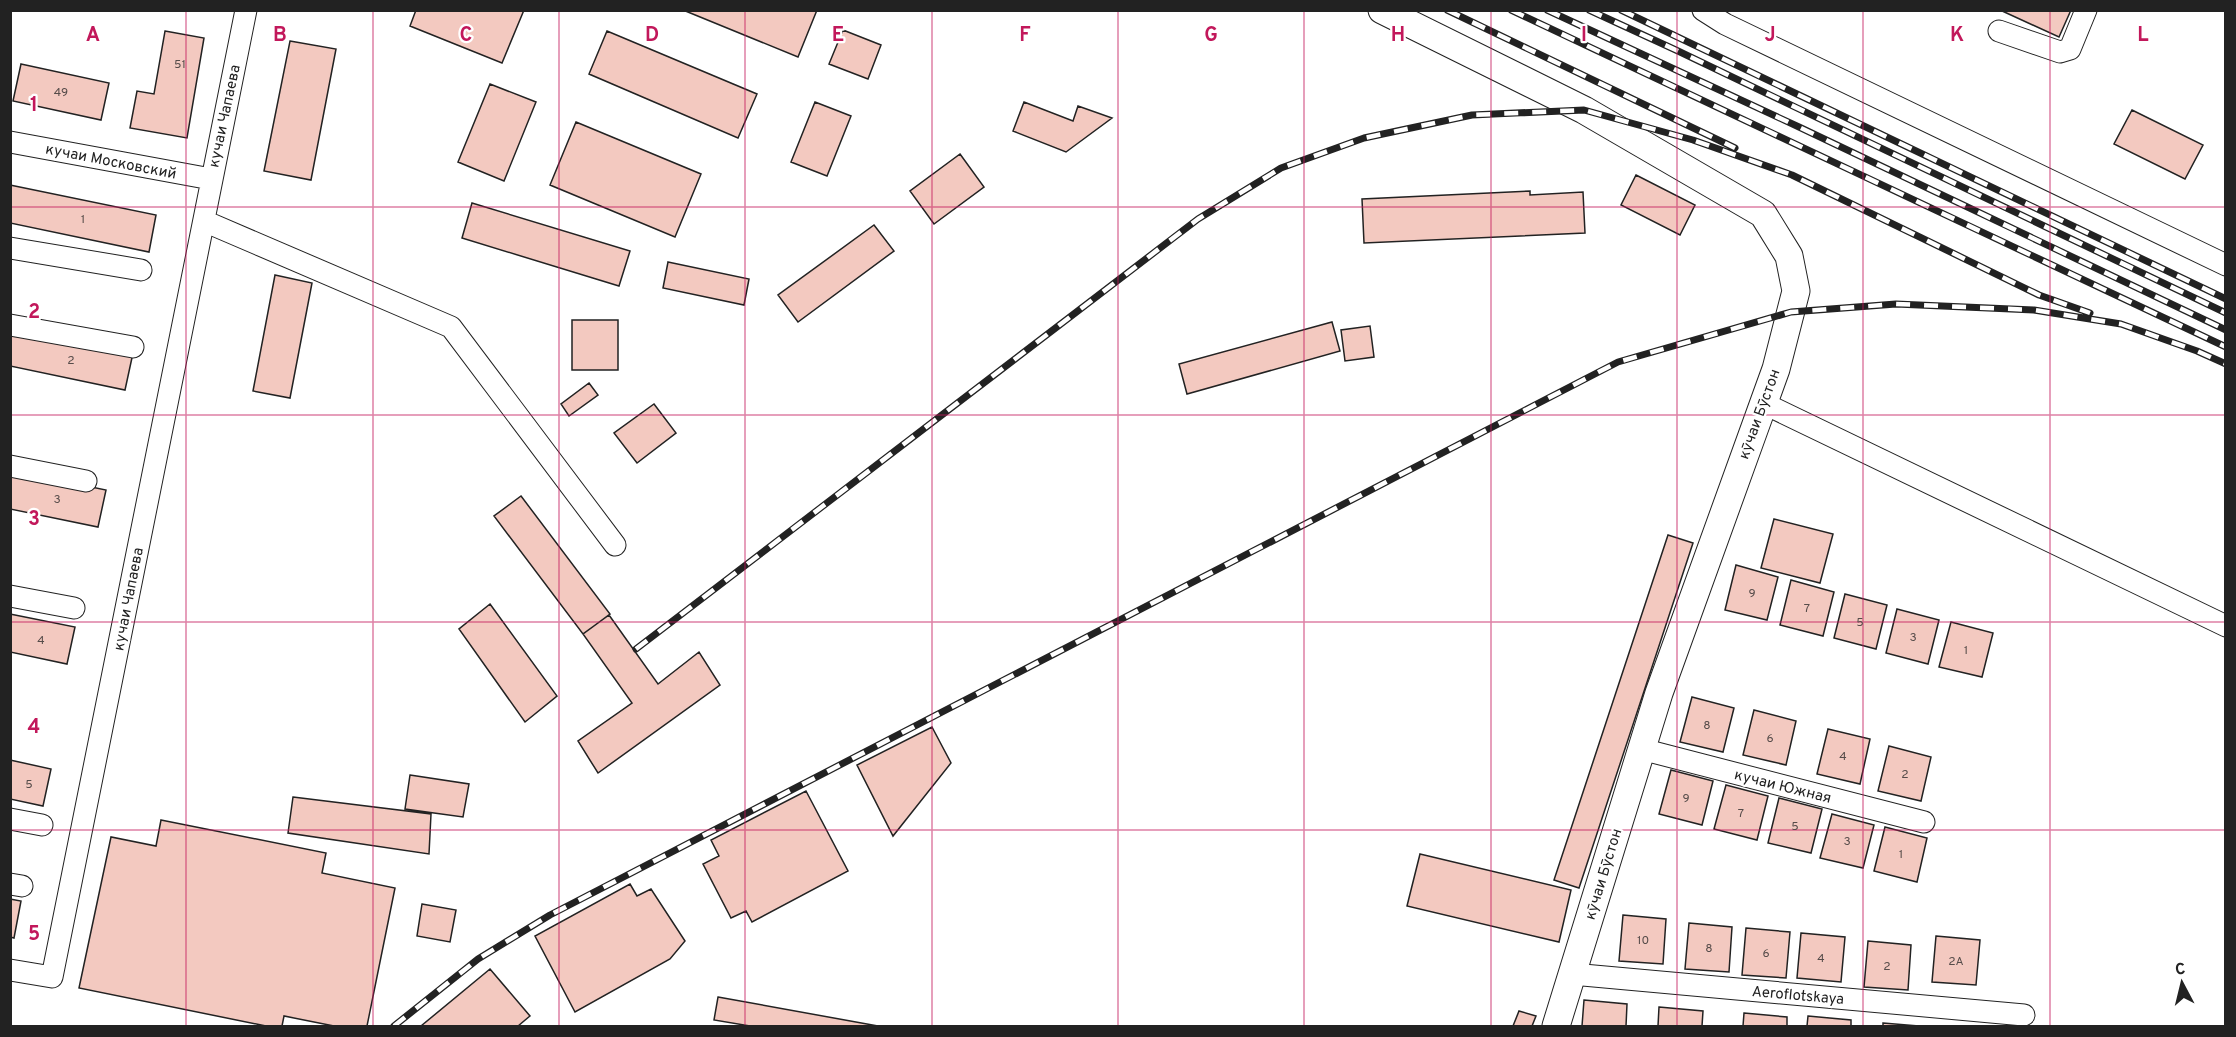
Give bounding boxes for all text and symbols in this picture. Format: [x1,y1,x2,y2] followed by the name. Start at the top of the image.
[86,23,100,49] text: A
[273,23,287,49] text: B
[460,23,472,49] text: C
[645,23,659,49] text: D
[832,23,844,49] text: E
[1019,23,1031,49] text: F
[1204,23,1218,49] text: G
[1391,23,1405,49] text: H
[1581,23,1587,49] text: I
[1764,23,1776,49] text: J
[1950,23,1964,49] text: K
[2137,23,2149,49] text: L
[174,57,186,73] house number: 51
[205,63,246,170] street label: кучаи Чапаева
[54,85,68,101] house number: 49
[30,93,38,119] text: 1
[44,140,178,184] street label: кучаи Московский
[81,212,85,228] house number: 1
[28,300,40,326] text: 2
[67,353,75,369] house number: 2
[1735,367,1786,462] street label: кӯчаи Бӯстон
[53,492,61,508] house number: 3
[28,507,40,533] text: 3
[110,546,149,653] street label: кучаи Чапаева
[1748,586,1756,602] house number: 9
[1804,601,1810,617] house number: 7
[1856,615,1864,631] house number: 5
[1909,630,1917,646] house number: 3
[37,633,45,649] house number: 4
[1964,643,1968,659] house number: 1
[28,715,40,741] text: 4
[1703,718,1711,734] house number: 8
[1766,731,1774,747] house number: 6
[1839,749,1847,765] house number: 4
[1732,766,1833,809] street label: кучаи Южная
[1901,767,1909,783] house number: 2
[25,777,33,793] house number: 5
[1682,791,1690,807] house number: 9
[1738,806,1744,822] house number: 7
[1791,819,1799,835] house number: 5
[1582,826,1627,922] street label: кӯчаи Бӯстон
[1843,834,1851,850] house number: 3
[1899,847,1903,863] house number: 1
[28,922,40,948] text: 5
[1637,933,1649,949] house number: 10
[1705,941,1713,957] house number: 8
[1762,946,1770,962] house number: 6
[1817,951,1825,967] house number: 4
[2152,953,2212,1013] north arrow
[1948,954,1964,970] house number: 2А
[1883,959,1891,975] house number: 2
[2174,960,2187,981] text: С
[1751,983,1845,1010] street label: Aeroflotskaya

